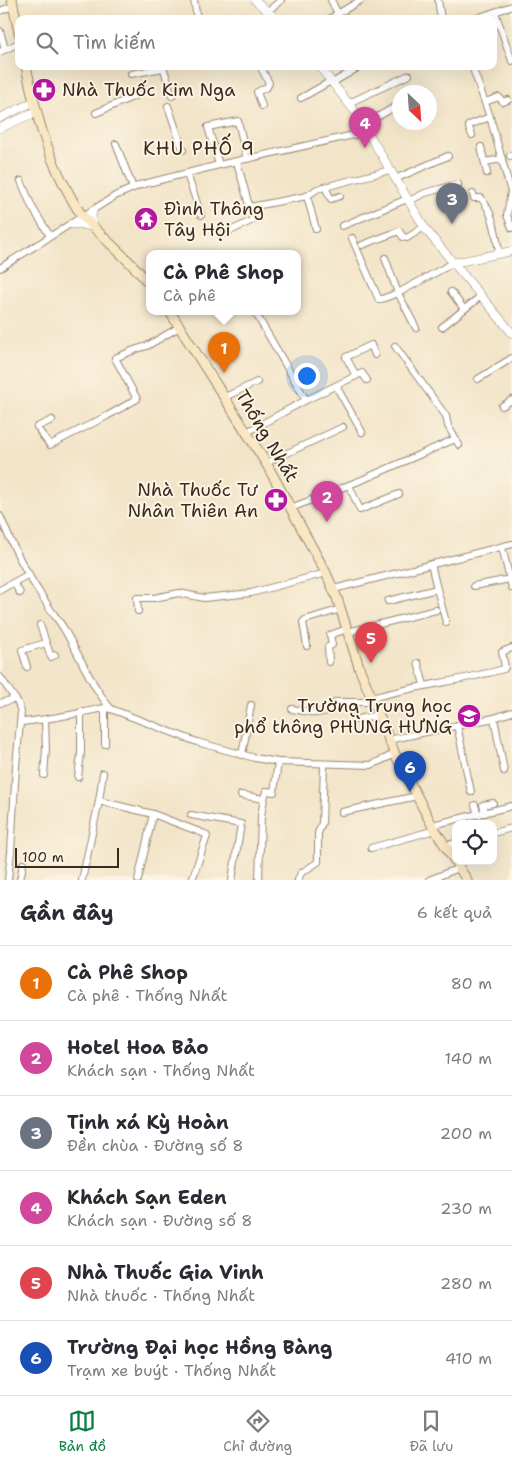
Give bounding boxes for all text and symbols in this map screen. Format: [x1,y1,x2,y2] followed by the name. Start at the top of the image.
[15,15,497,70] search box
[33,29,61,57] icon: search
[73,30,156,55] text: Tìm kiếm
[31,77,57,103] pharmacy icon: Nhà Thuốc Kim Nga
[62,78,235,102] place label: Nhà Thuốc Kim Nga
[392,85,437,130] north arrow
[349,107,381,148] pin: 4
[143,133,255,161] district label: KHU PHỐ 9
[436,183,468,224] pin: 3
[164,197,264,242] place label: Đình Thông Tây Hội
[133,206,159,232] temple icon: Đình Thông Tây Hội
[146,250,301,315] popup
[163,260,284,285] text: Cà Phê Shop
[163,285,216,306] text: Cà phê
[208,332,240,373] pin: 1
[294,363,320,389] your location
[230,385,304,487] street label: Thống Nhất
[128,478,258,523] place label: Nhà Thuốc Tư Nhân Thiên An
[311,481,343,522] pin: 2
[263,487,289,513] pharmacy icon: Nhà Thuốc Tư Nhân Thiên An
[355,622,387,663] pin: 5
[234,694,452,739] place label: Trường Trung học phổ thông PHÙNG HƯNG
[456,703,482,729] school or university icon: Trường Trung học phổ thông PHÙNG HƯNG
[394,751,426,792] pin: 6
[452,820,497,865] map controls
[452,820,497,865] button: locate
[15,845,119,868] scale bar
[22,848,64,866] text: 100 m
[20,899,114,927] text: Gần đây
[417,902,492,923] text: 6 kết quả
[67,960,188,985] text: Cà Phê Shop
[32,973,40,994] text: 1
[451,973,492,994] text: 80 m
[67,985,228,1006] text: Cà phê · Thống Nhất
[67,1035,209,1060] text: Hotel Hoa Bảo
[30,1048,42,1069] text: 2
[445,1048,492,1069] text: 140 m
[67,1060,255,1081] text: Khách sạn · Thống Nhất
[67,1110,229,1135] text: Tịnh xá Kỳ Hoàn
[30,1123,42,1144] text: 3
[440,1123,492,1144] text: 200 m
[67,1135,243,1156] text: Đền chùa · Đường số 8
[67,1185,227,1210] text: Khách Sạn Eden
[30,1198,42,1219] text: 4
[440,1198,492,1219] text: 230 m
[67,1210,253,1231] text: Khách sạn · Đường số 8
[67,1260,264,1285] text: Nhà Thuốc Gia Vinh
[31,1273,41,1294] text: 5
[440,1273,492,1294] text: 280 m
[67,1285,255,1306] text: Nhà thuốc · Thống Nhất
[67,1335,332,1360] text: Trường Đại học Hồng Bàng
[30,1348,42,1369] text: 6
[445,1348,492,1369] text: 410 m
[67,1360,276,1381] text: Trạm xe buýt · Thống Nhất
[59,1407,106,1455] tab: Bản đồ
[223,1407,292,1455] tab: Chỉ đường
[410,1407,453,1455] tab: Đã lưu

